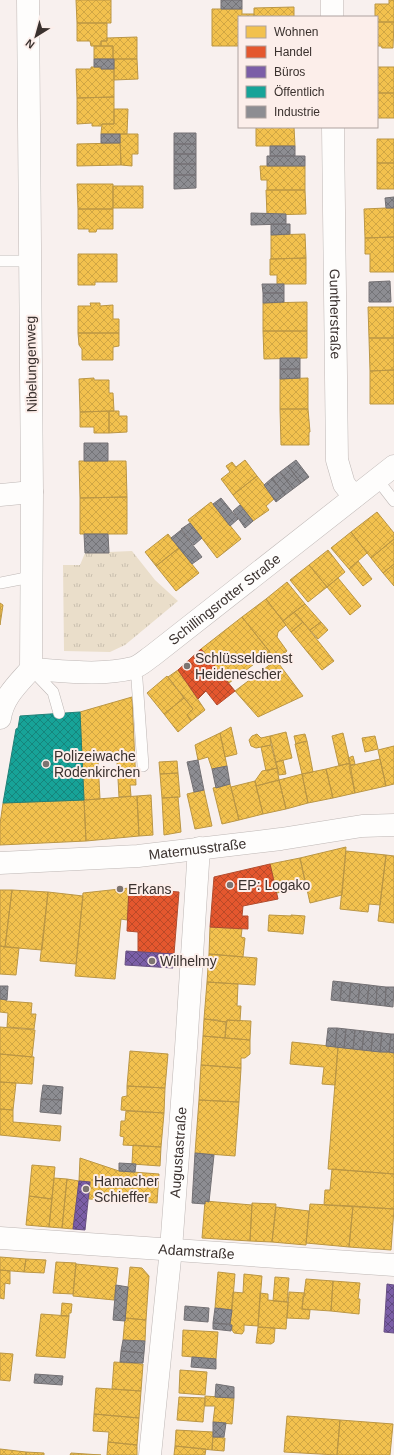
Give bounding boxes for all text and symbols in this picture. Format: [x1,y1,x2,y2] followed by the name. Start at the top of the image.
[16,16,56,56] north arrow
[238,16,378,128] legend
[274,25,318,39] text: Wohnen
[23,37,37,51] text: N
[274,45,312,59] text: Handel
[274,65,305,79] text: Büros
[274,85,324,99] text: Öffentlich
[274,105,320,119] text: Industrie
[327,269,344,359] street label: Guntherstraße
[22,316,40,412] street label: Nibelungenweg
[165,550,284,648] street label: Schillingsrotter Straße
[195,650,292,682] place label: Schlüsseldienst Heidenescher
[182,661,192,671] marker: Schlüsseldienst Heidenescher
[54,748,140,780] place label: Polizeiwache Rodenkirchen
[41,759,51,769] marker: Polizeiwache Rodenkirchen
[148,835,247,863] street label: Maternusstraße
[238,877,311,893] place label: EP: Logako
[225,880,235,890] marker: EP: Logako
[128,881,172,897] place label: Erkans
[115,884,125,894] marker: Erkans
[160,953,217,969] place label: Wilhelmy
[147,956,157,966] marker: Wilhelmy
[167,1106,190,1198] street label: Augustastraße
[94,1173,159,1205] place label: Hamacher Schieffer
[81,1184,91,1194] marker: Hamacher Schieffer
[158,1241,235,1262] street label: Adamstraße

